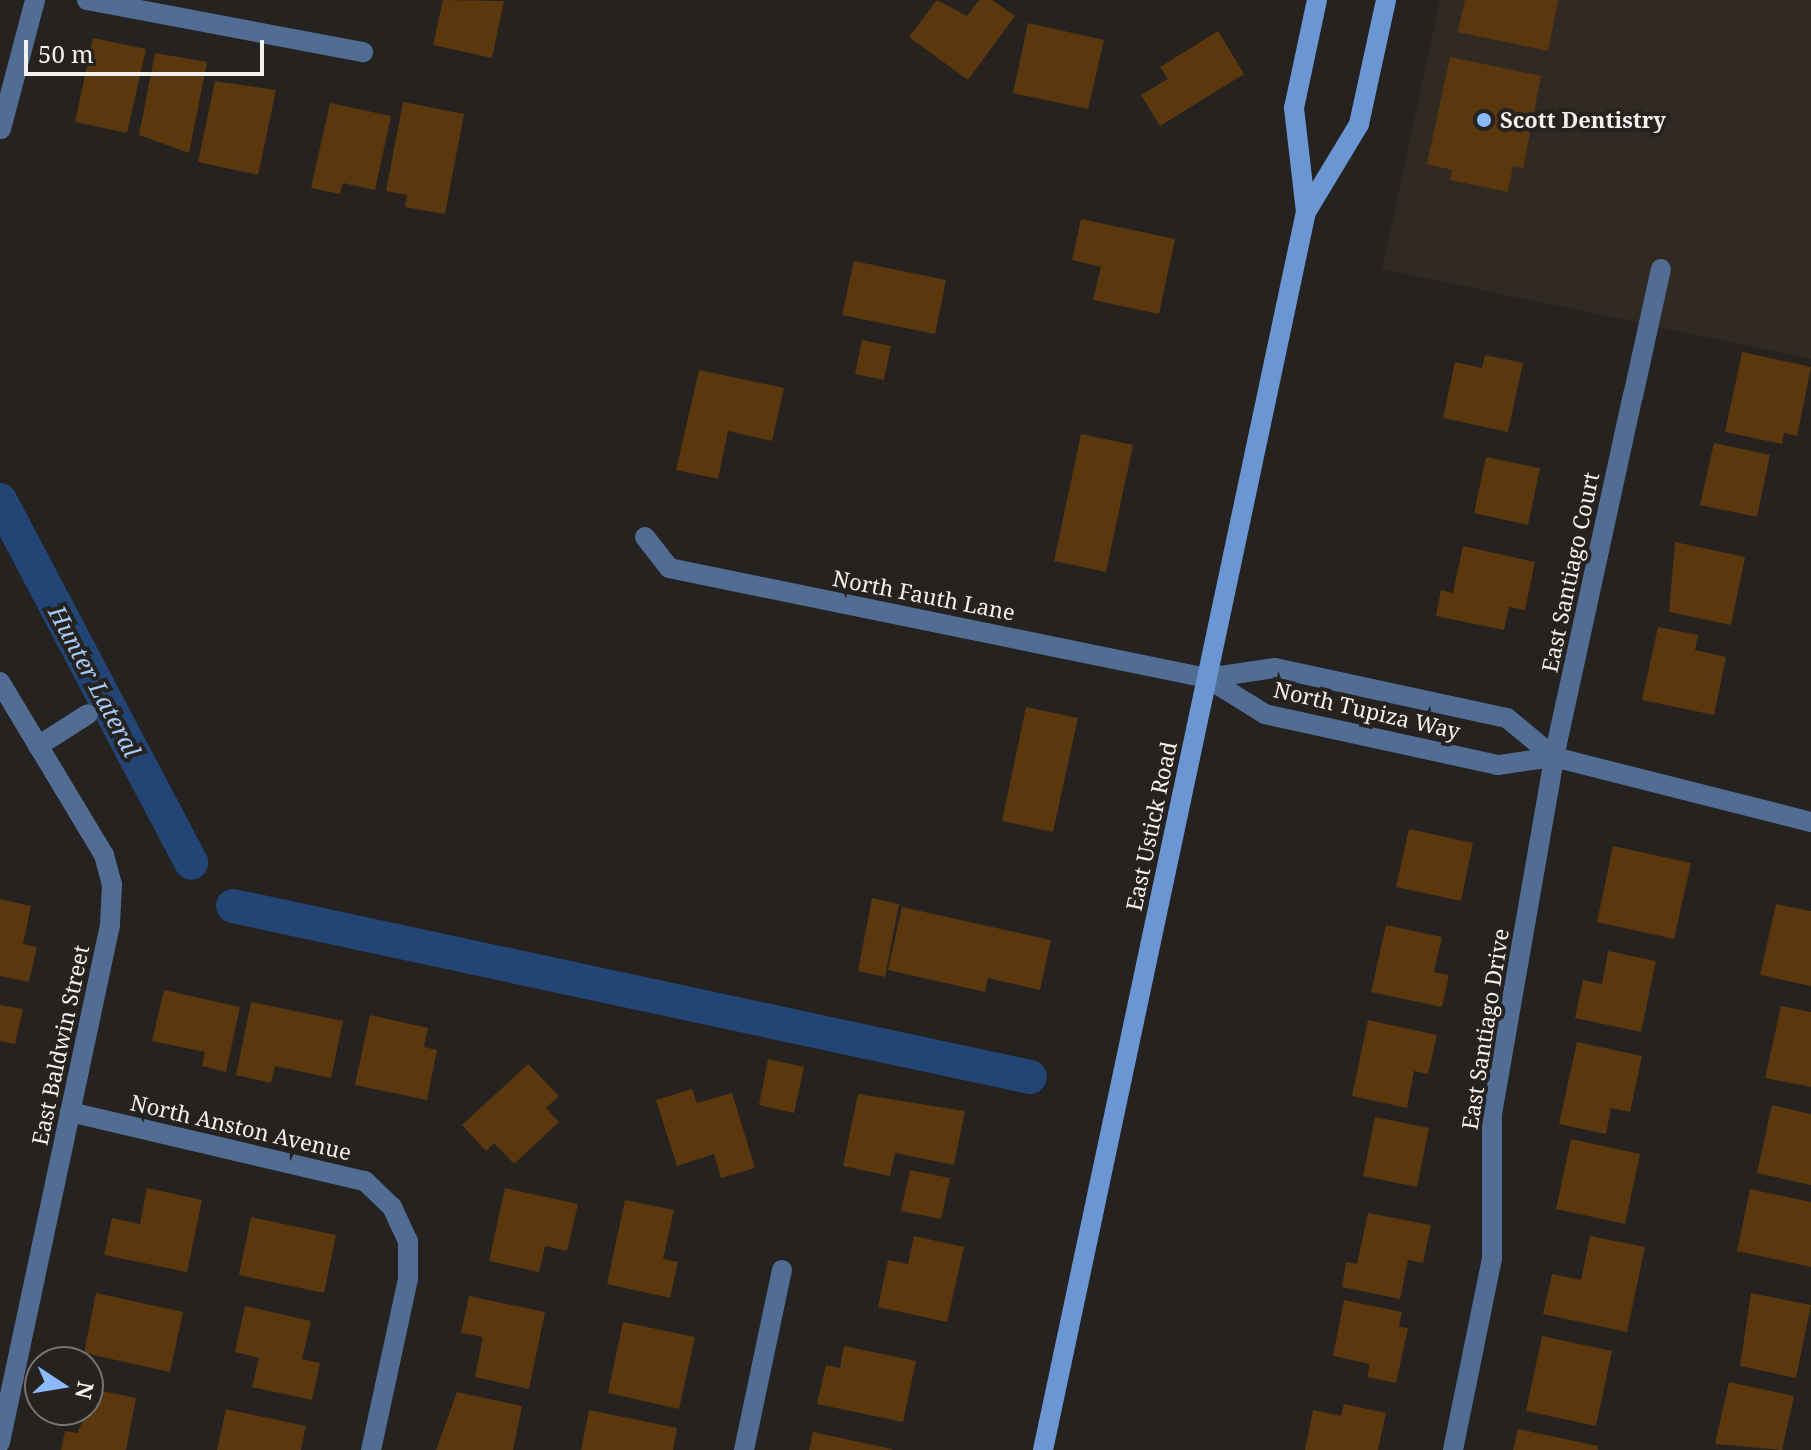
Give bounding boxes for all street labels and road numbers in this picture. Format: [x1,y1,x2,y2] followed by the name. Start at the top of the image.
[1536,470,1604,674] street label: East Santiago Court
[831,564,1017,626] street label: North Fauth Lane
[1271,676,1463,744] street label: North Tupiza Way
[1120,739,1182,913] street label: East Ustick Road
[1456,927,1514,1131] street label: East Santiago Drive
[26,943,94,1147] street label: East Baldwin Street
[128,1089,354,1165] street label: North Anston Avenue

